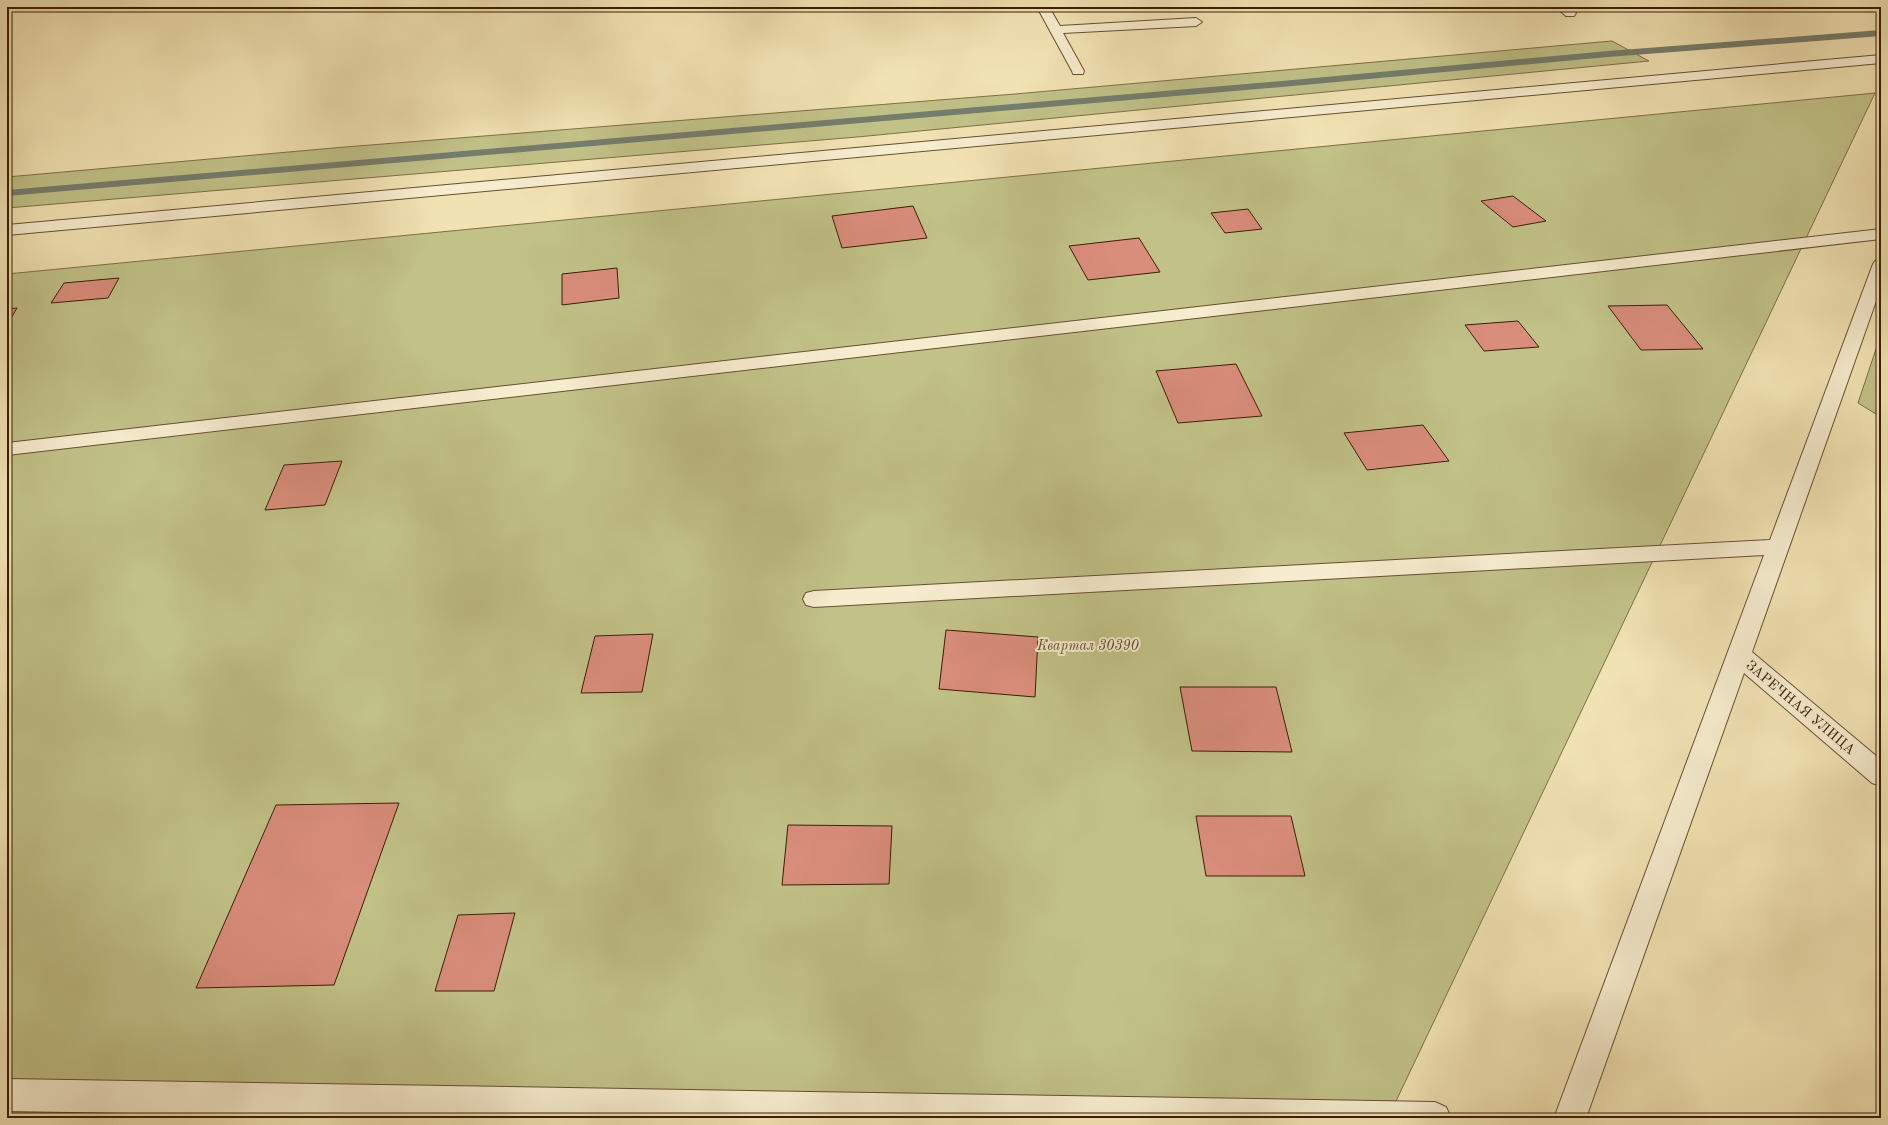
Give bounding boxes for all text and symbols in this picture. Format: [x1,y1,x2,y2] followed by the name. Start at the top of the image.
[1036,639,1139,654] park label: Квартал 30390
[1743,658,1858,758] street label: ЗАРЕЧНАЯ УЛИЦА

